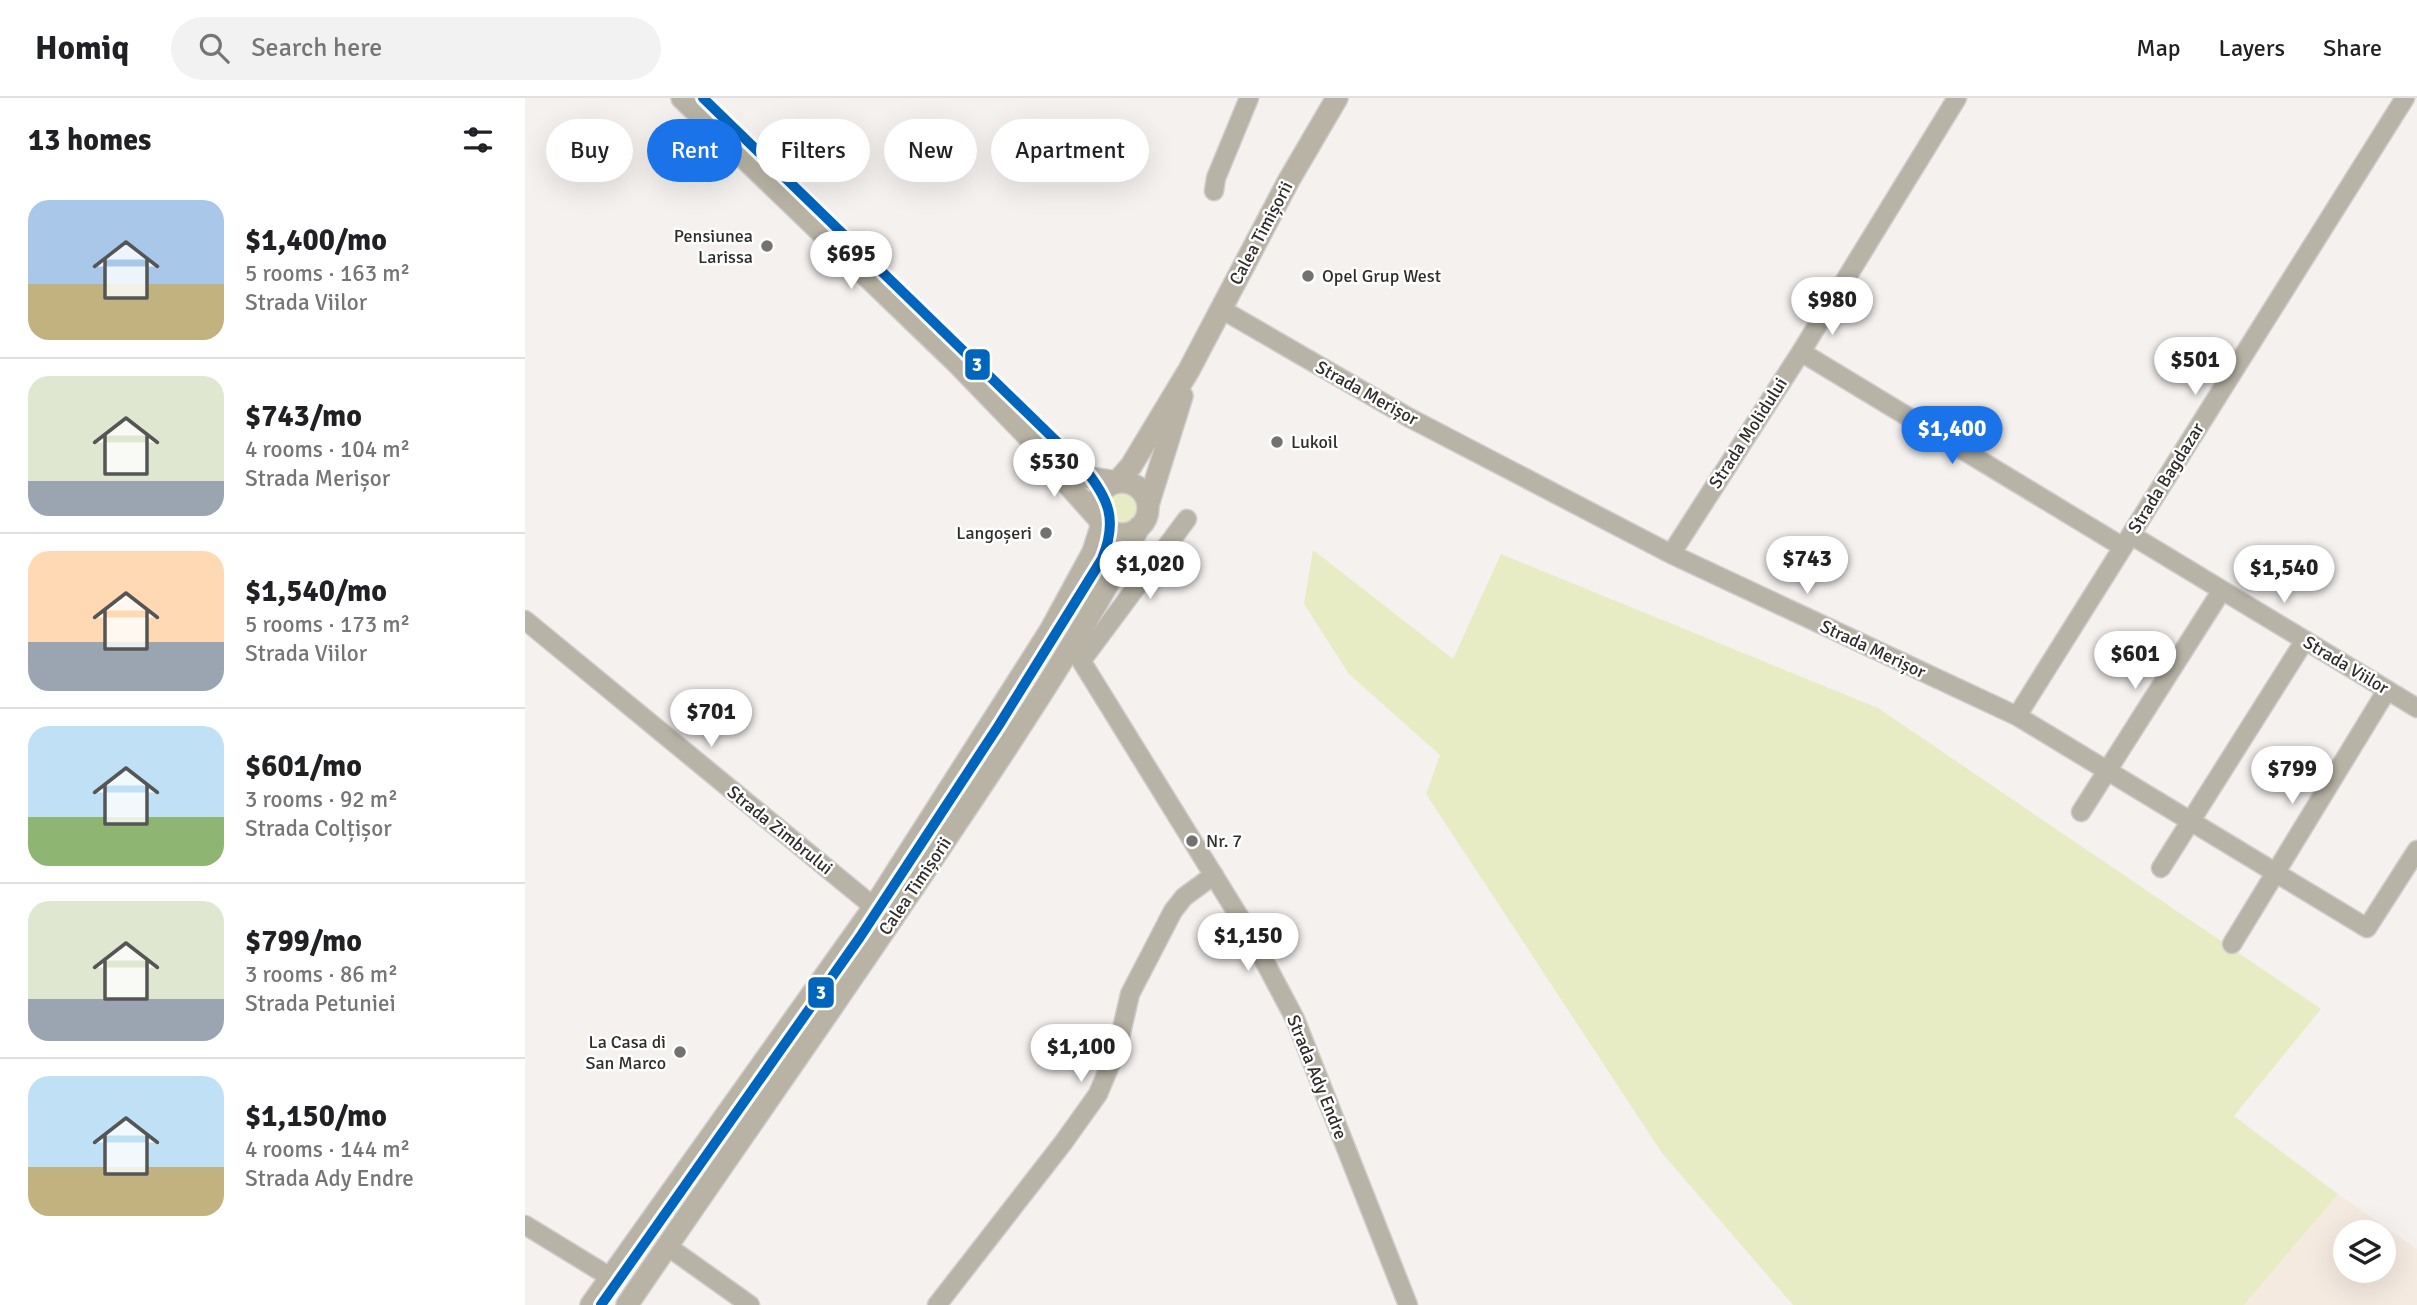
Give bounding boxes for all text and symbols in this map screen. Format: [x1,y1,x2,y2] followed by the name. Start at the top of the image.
[171,17,661,80] search box
[35,28,129,69] text: Homiq
[195,29,233,67] icon: search
[251,32,382,64] text: Search here
[2136,33,2181,63] text: Map
[2219,33,2285,63] text: Layers
[2323,33,2382,63] text: Share
[546,119,633,182] chip: Buy
[647,119,742,182] chip: Rent
[756,119,870,182] chip: Filters
[884,119,977,182] chip: New
[991,119,1149,182] chip: Apartment
[459,121,497,159] icon: filters
[28,122,151,159] text: 13 homes
[1225,178,1297,288] street label: Calea Timișorii
[245,222,387,259] text: $1,400/mo
[674,225,753,268] place label: Pensiunea Larissa
[84,228,168,312] icon: home
[810,232,892,291] pin: $695
[759,238,775,254] marker: Pensiunea Larissa
[826,239,876,268] text: $695
[245,259,410,288] text: 5 rooms · 163 m²
[1322,265,1441,287] place label: Opel Grup West
[1300,268,1316,284] marker: Opel Grup West
[1791,278,1873,337] pin: $980
[1807,285,1857,314] text: $980
[245,288,367,317] text: Strada Viilor
[2154,338,2236,397] pin: $501
[2170,345,2220,374] text: $501
[964,348,991,381] line badge: 3
[972,353,982,377] text: 3
[1312,356,1422,430] street label: Strada Merișor
[1704,374,1792,492] street label: Strada Molidului
[245,398,362,435] text: $743/mo
[84,404,168,488] icon: home
[1895,406,2009,466] pin: $1,400
[1918,414,1986,443] text: $1,400
[2123,418,2209,537] street label: Strada Bagdazar
[1291,431,1338,453] place label: Lukoil
[1269,434,1285,450] marker: Lukoil
[245,435,410,464] text: 4 rooms · 104 m²
[1013,440,1095,499] pin: $530
[1029,447,1079,476] text: $530
[245,464,390,493] text: Strada Merișor
[956,522,1032,544] place label: Langoșeri
[1038,525,1054,541] marker: Langoșeri
[1766,536,1848,596] pin: $743
[1093,542,1207,601] pin: $1,020
[1782,544,1832,573] text: $743
[2227,546,2341,605] pin: $1,540
[1116,549,1184,578] text: $1,020
[2250,553,2318,582] text: $1,540
[245,573,387,610] text: $1,540/mo
[84,579,168,663] icon: home
[245,610,410,639] text: 5 rooms · 173 m²
[1817,615,1930,683] street label: Strada Merișor
[2299,631,2393,699] street label: Strada Viilor
[2094,632,2176,691] pin: $601
[245,639,367,668] text: Strada Viilor
[2110,639,2160,668] text: $601
[670,690,752,749] pin: $701
[686,697,736,726] text: $701
[2251,746,2333,806] pin: $799
[245,748,362,785] text: $601/mo
[84,754,168,838] icon: home
[2267,754,2317,783] text: $799
[723,781,837,879] street label: Strada Zimbrului
[245,785,398,814] text: 3 rooms · 92 m²
[245,814,392,843] text: Strada Colțișor
[1206,830,1242,852] place label: Nr. 7
[874,833,956,939] street label: Calea Timișorii
[1184,833,1200,849] marker: Nr. 7
[1191,914,1305,973] pin: $1,150
[1214,921,1282,950] text: $1,150
[245,923,362,960] text: $799/mo
[84,929,168,1013] icon: home
[245,960,398,989] text: 3 rooms · 86 m²
[807,976,835,1009] line badge: 3
[816,981,826,1005] text: 3
[245,989,396,1018] text: Strada Petuniei
[1282,1012,1352,1142] street label: Strada Ady Endre
[1024,1024,1138,1084] pin: $1,100
[585,1031,666,1074] place label: La Casa di San Marco
[1047,1032,1115,1061] text: $1,100
[672,1044,688,1060] marker: La Casa di San Marco
[245,1098,387,1135] text: $1,150/mo
[84,1104,168,1188] icon: home
[245,1135,410,1164] text: 4 rooms · 144 m²
[245,1164,414,1193] text: Strada Ady Endre
[2333,1220,2396,1283] map controls
[2333,1220,2396,1283] button: layers

